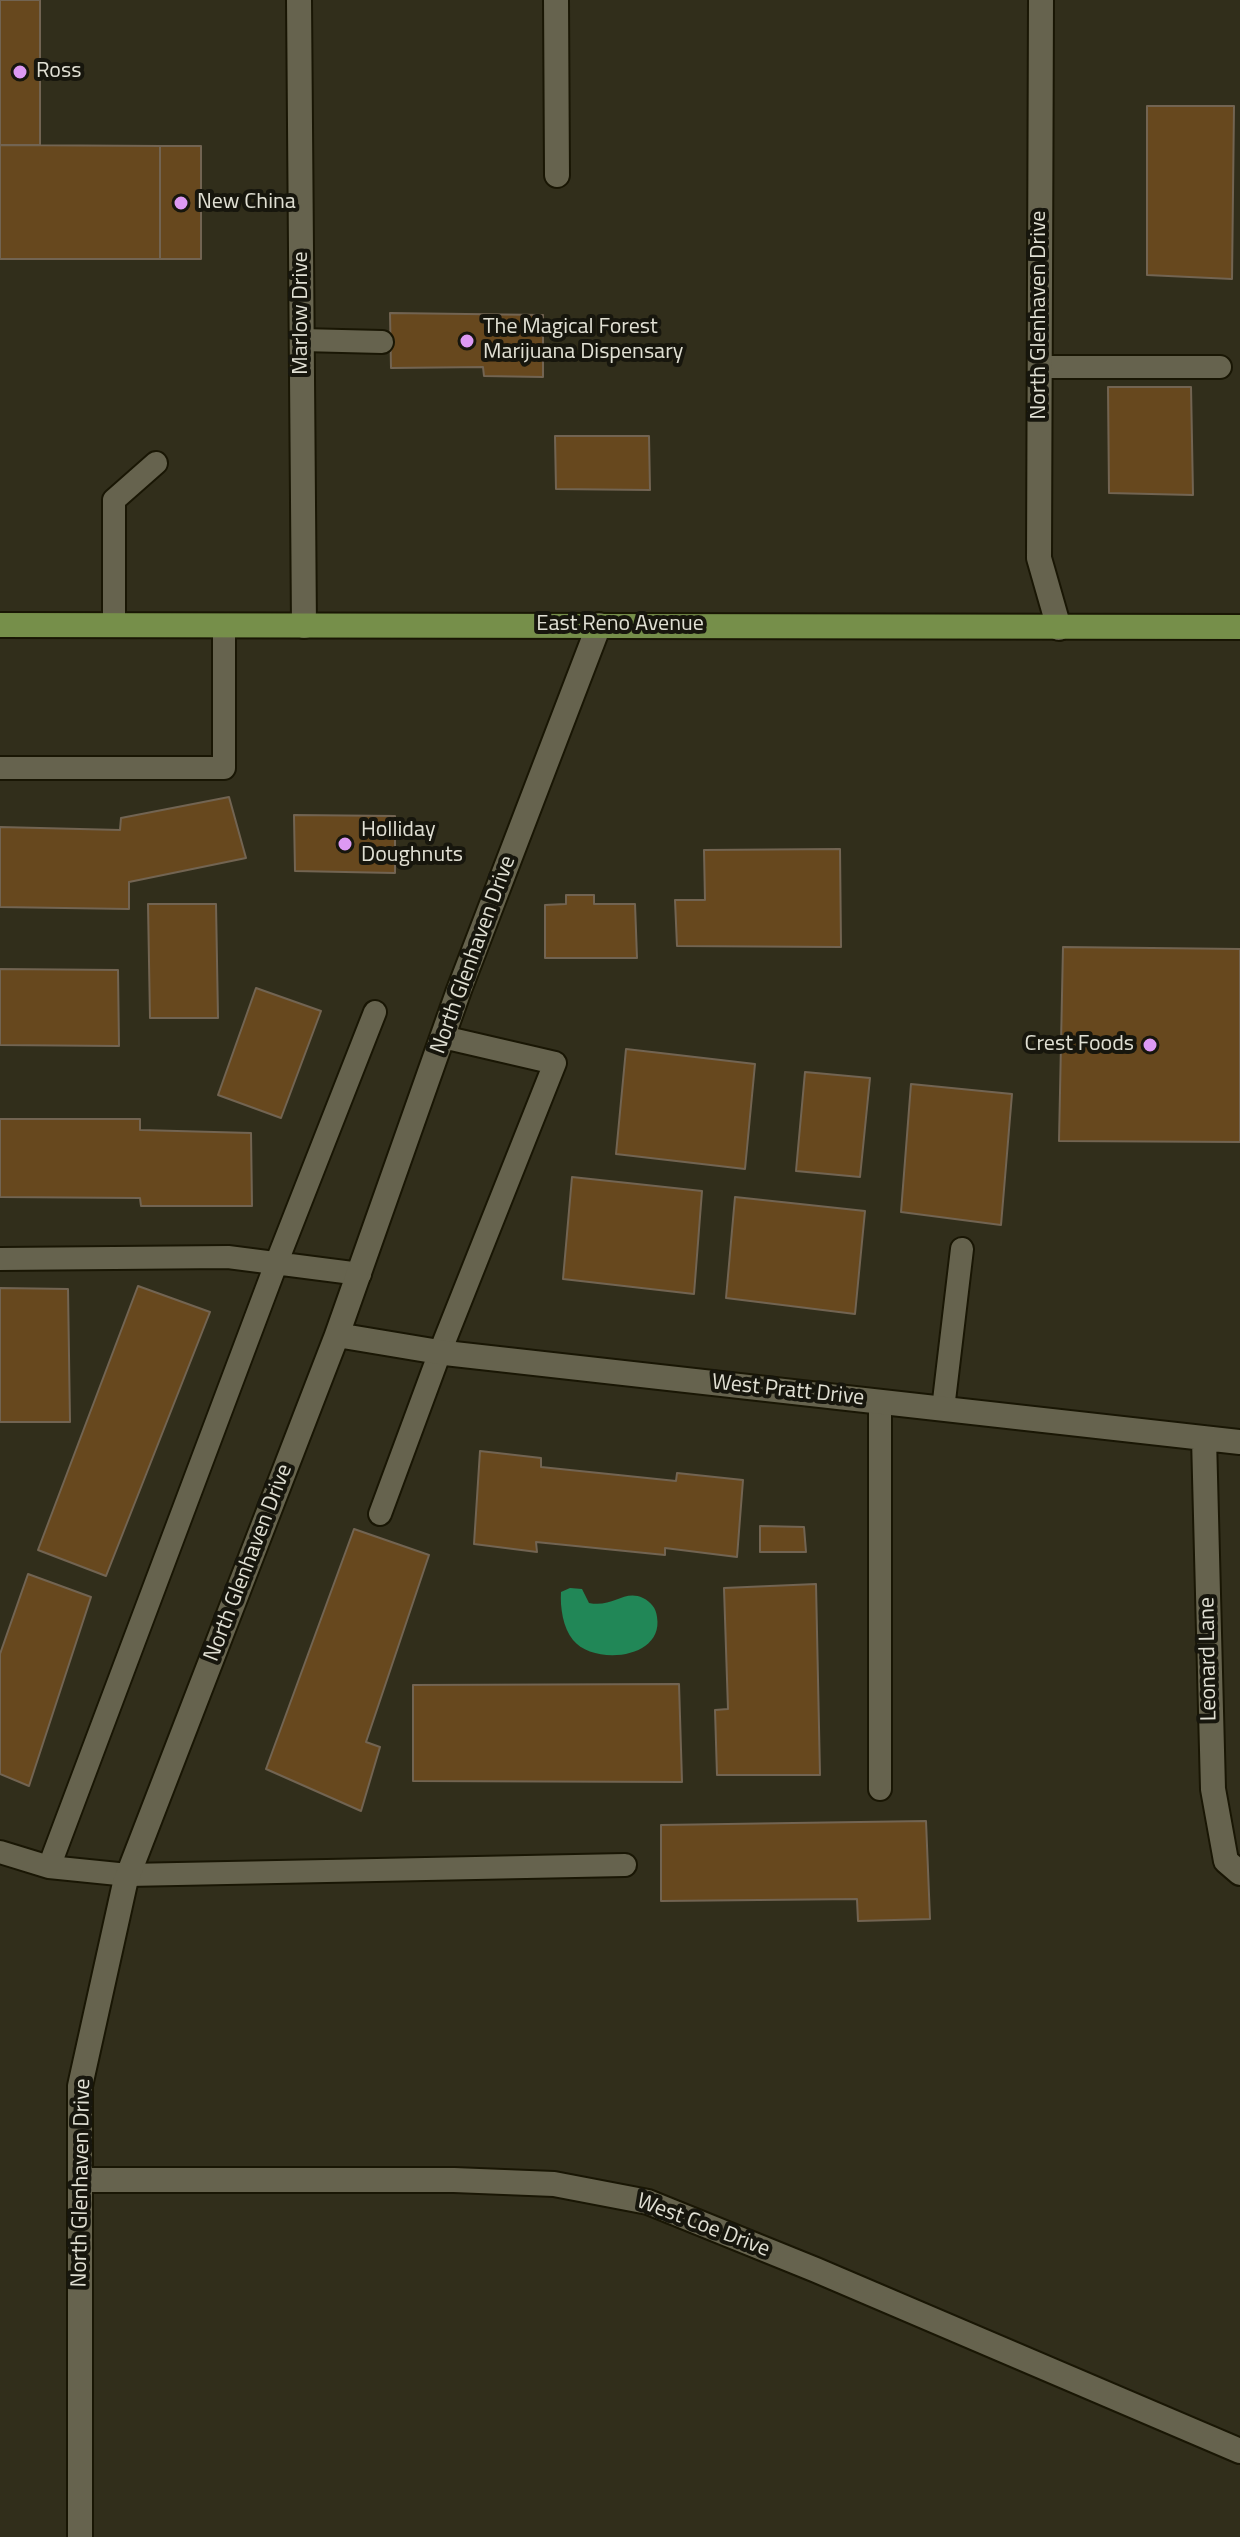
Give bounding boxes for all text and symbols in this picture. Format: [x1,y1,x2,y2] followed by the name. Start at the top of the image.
[36,59,81,85] place label: Ross
[11,63,29,81] marker: Ross
[197,190,296,216] place label: New China
[172,194,190,212] marker: New China
[1027,211,1053,419] street label: North Glenhaven Drive
[289,251,315,375] street label: Marlow Drive
[483,315,683,366] place label: The Magical Forest Marijuana Dispensary
[458,332,476,350] marker: The Magical Forest Marijuana Dispensary
[536,612,704,638] street label: East Reno Avenue
[361,818,463,870] place label: Holliday Doughnuts
[336,835,354,853] marker: Holliday Doughnuts
[426,852,522,1058] street label: North Glenhaven Drive
[1025,1032,1134,1058] place label: Crest Foods
[1141,1036,1159,1054] marker: Crest Foods
[711,1370,865,1412] street label: West Pratt Drive
[199,1461,299,1665] street label: North Glenhaven Drive
[1195,1597,1223,1721] street label: Leonard Lane
[67,2078,97,2288] street label: North Glenhaven Drive
[633,2189,773,2263] street label: West Coe Drive

